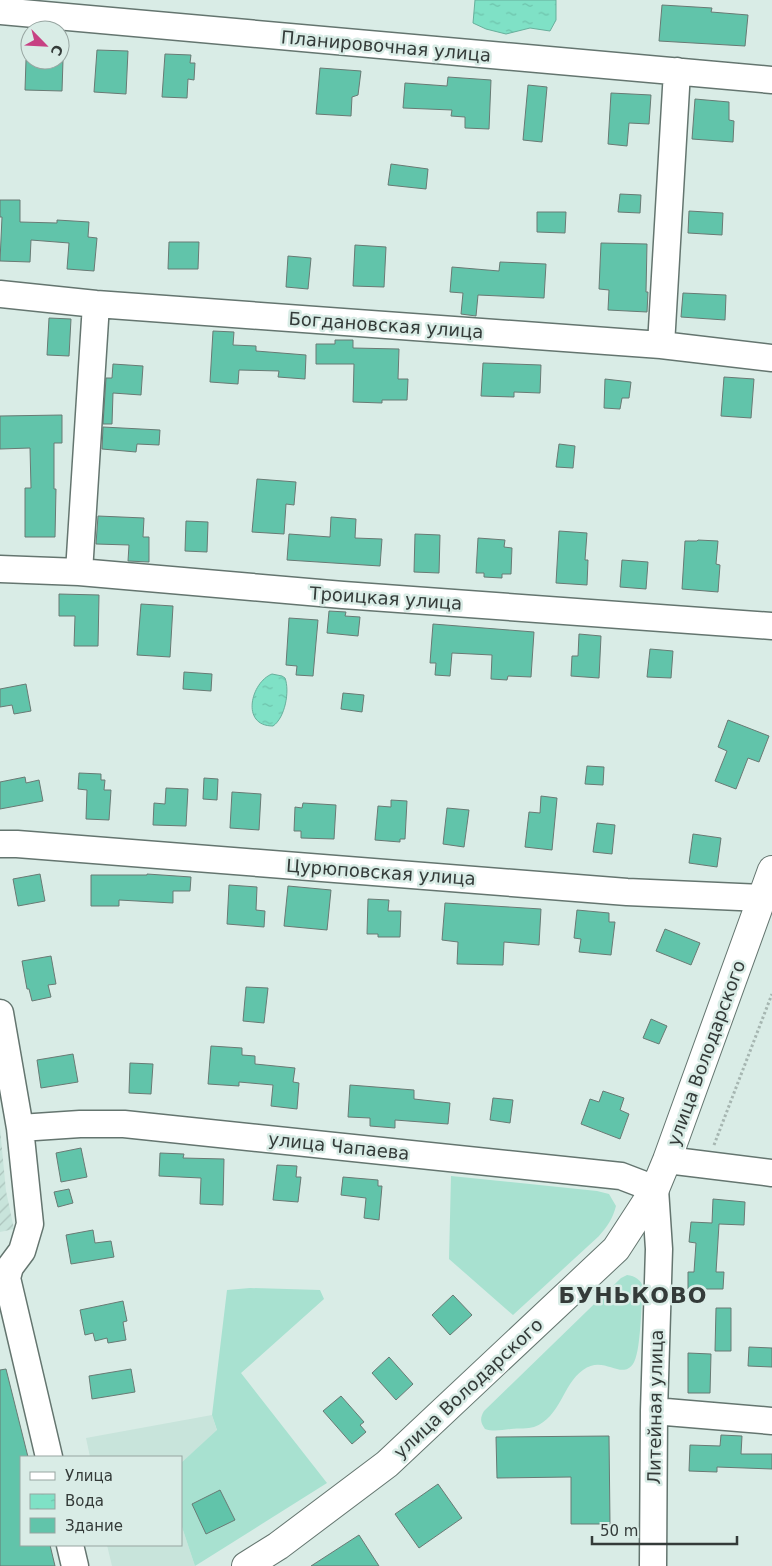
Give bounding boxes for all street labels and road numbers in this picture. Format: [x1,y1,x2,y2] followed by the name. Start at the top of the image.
[280,26,492,66] street label: Планировочная улица
[288,308,484,342] street label: Богдановская улица
[308,582,463,614] street label: Троицкая улица
[285,855,477,889] street label: Цурюповская улица
[663,957,749,1149] street label: улица Володарского
[267,1128,411,1164] street label: улица Чапаева
[389,1314,547,1462] street label: улица Володарского
[643,1329,667,1485] street label: Литейная улица

